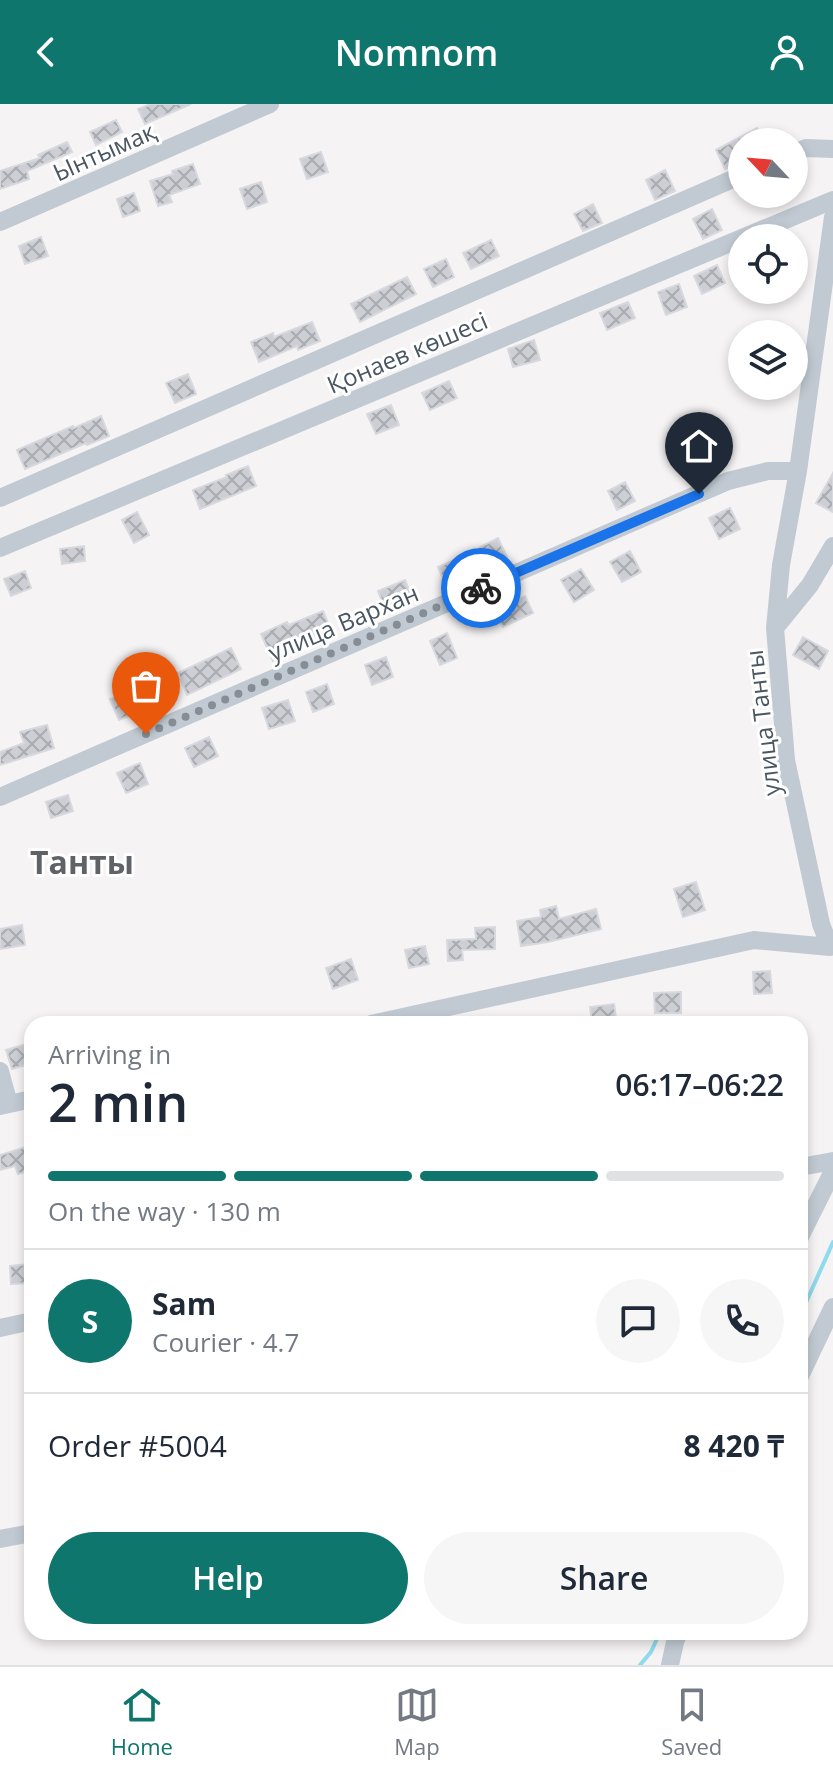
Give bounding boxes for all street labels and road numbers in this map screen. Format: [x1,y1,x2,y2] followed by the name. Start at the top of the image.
[47,114,161,188] street label: Ынтымақ
[322,303,492,401] street label: Қонаев көшесі
[263,576,423,668] street label: улица Вархан
[737,648,787,798] street label: улица Танты

